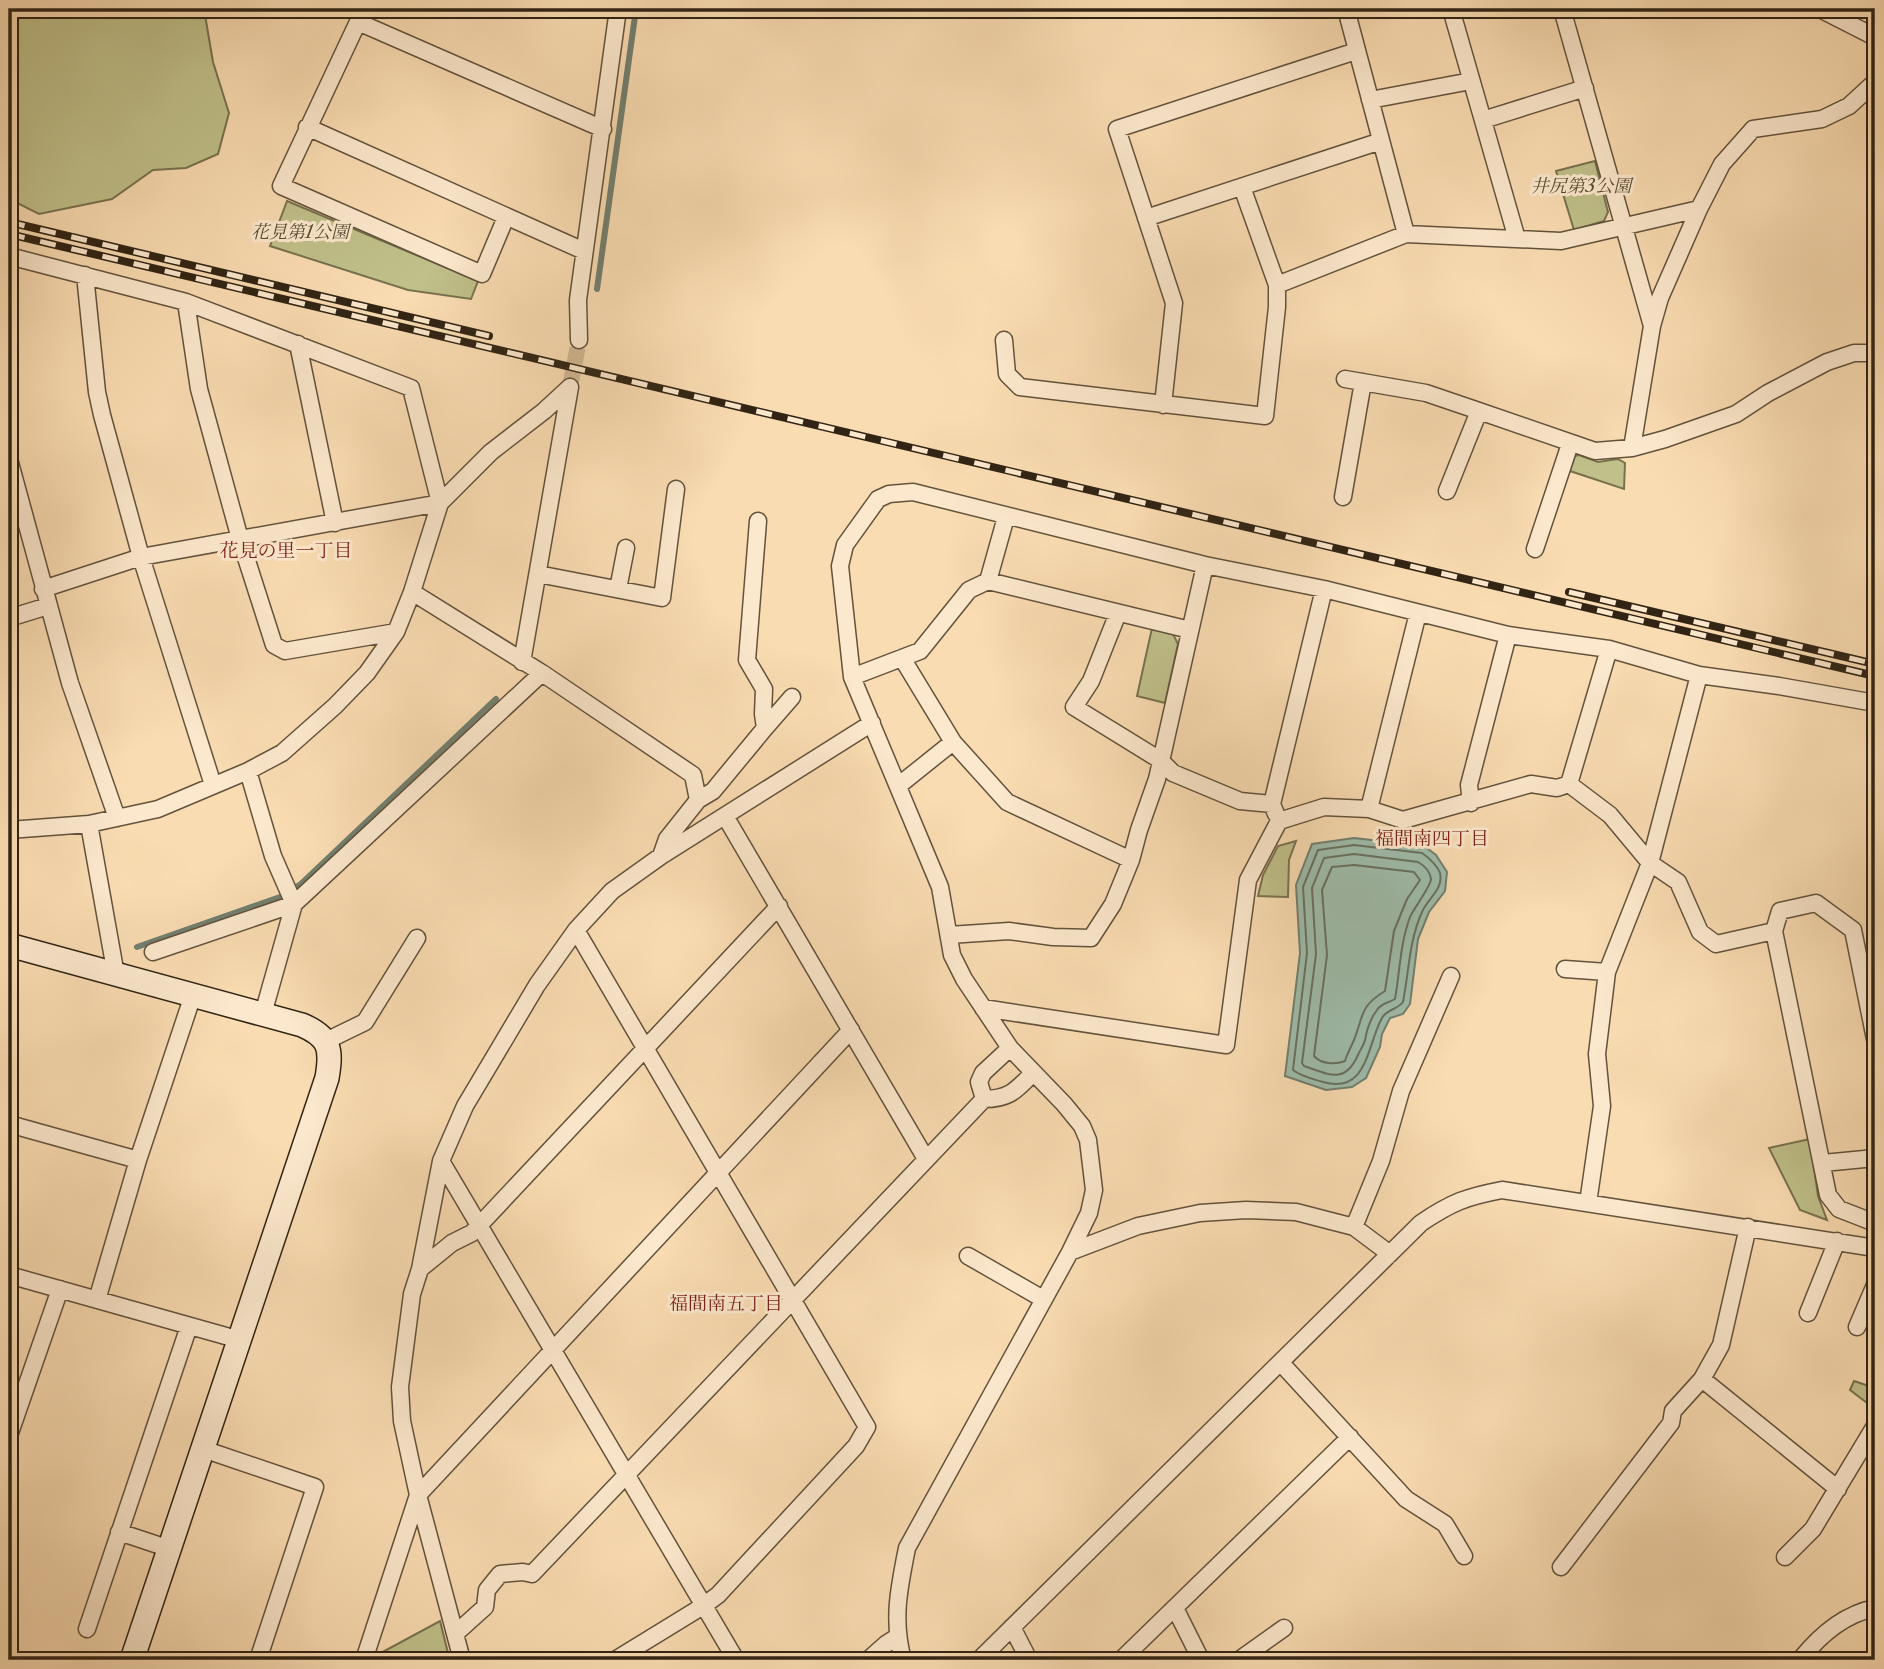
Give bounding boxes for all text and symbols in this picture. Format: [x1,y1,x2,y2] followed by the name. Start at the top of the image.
[1531,175,1634,197] park label: 井尻第3公園
[251,221,352,243] park label: 花見第1公園
[219,539,353,562] district label: 花見の里一丁目
[1375,827,1489,850] district label: 福間南四丁目
[669,1292,783,1315] district label: 福間南五丁目

